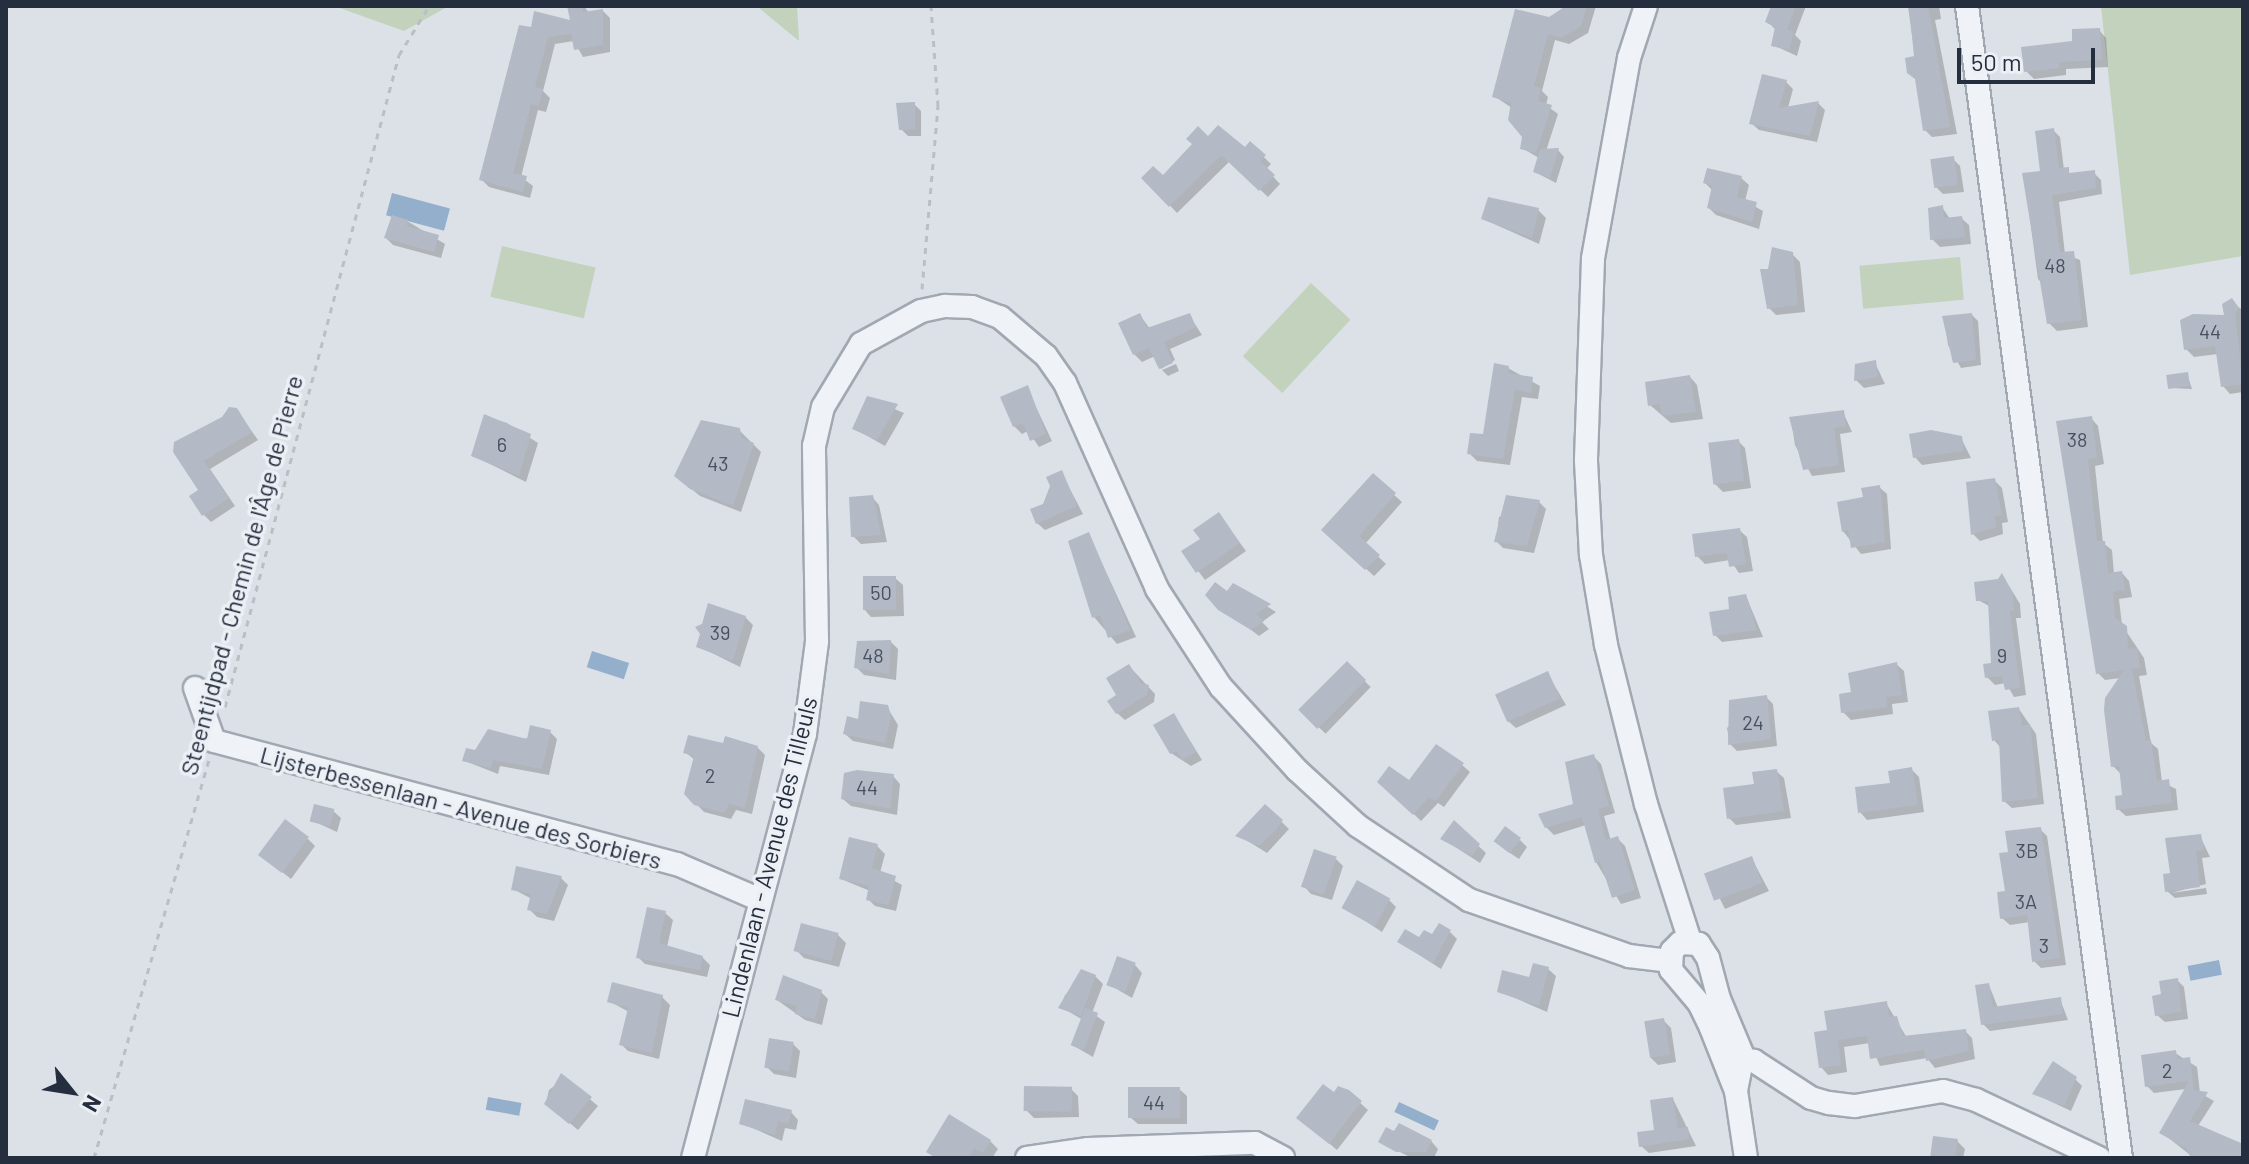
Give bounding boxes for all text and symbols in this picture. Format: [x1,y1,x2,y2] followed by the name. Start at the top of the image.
[1961,32,2099,82] scale bar
[1971,47,2022,76] text: 50 m
[2044,253,2066,277] house number: 48
[2199,319,2221,343] house number: 44
[174,372,308,778] street label: Steentijdpad - Chemin de l'Âge de Pierre
[2067,427,2087,451] house number: 38
[497,432,507,456] house number: 6
[707,451,729,475] house number: 43
[870,580,892,604] house number: 50
[710,620,730,644] house number: 39
[862,643,884,667] house number: 48
[1997,643,2007,667] house number: 9
[715,694,823,1020] street label: Lindenlaan - Avenue des Tilleuls
[1742,710,1764,734] house number: 24
[257,739,665,875] street label: Lijsterbessenlaan - Avenue des Sorbiers
[705,763,715,787] house number: 2
[856,775,878,799] house number: 44
[2016,838,2038,862] house number: 3B
[2015,889,2037,913] house number: 3A
[2039,933,2049,957] house number: 3
[32,1052,112,1132] north arrow
[2162,1058,2172,1082] house number: 2
[1143,1090,1165,1114] house number: 44
[78,1091,108,1117] text: N

